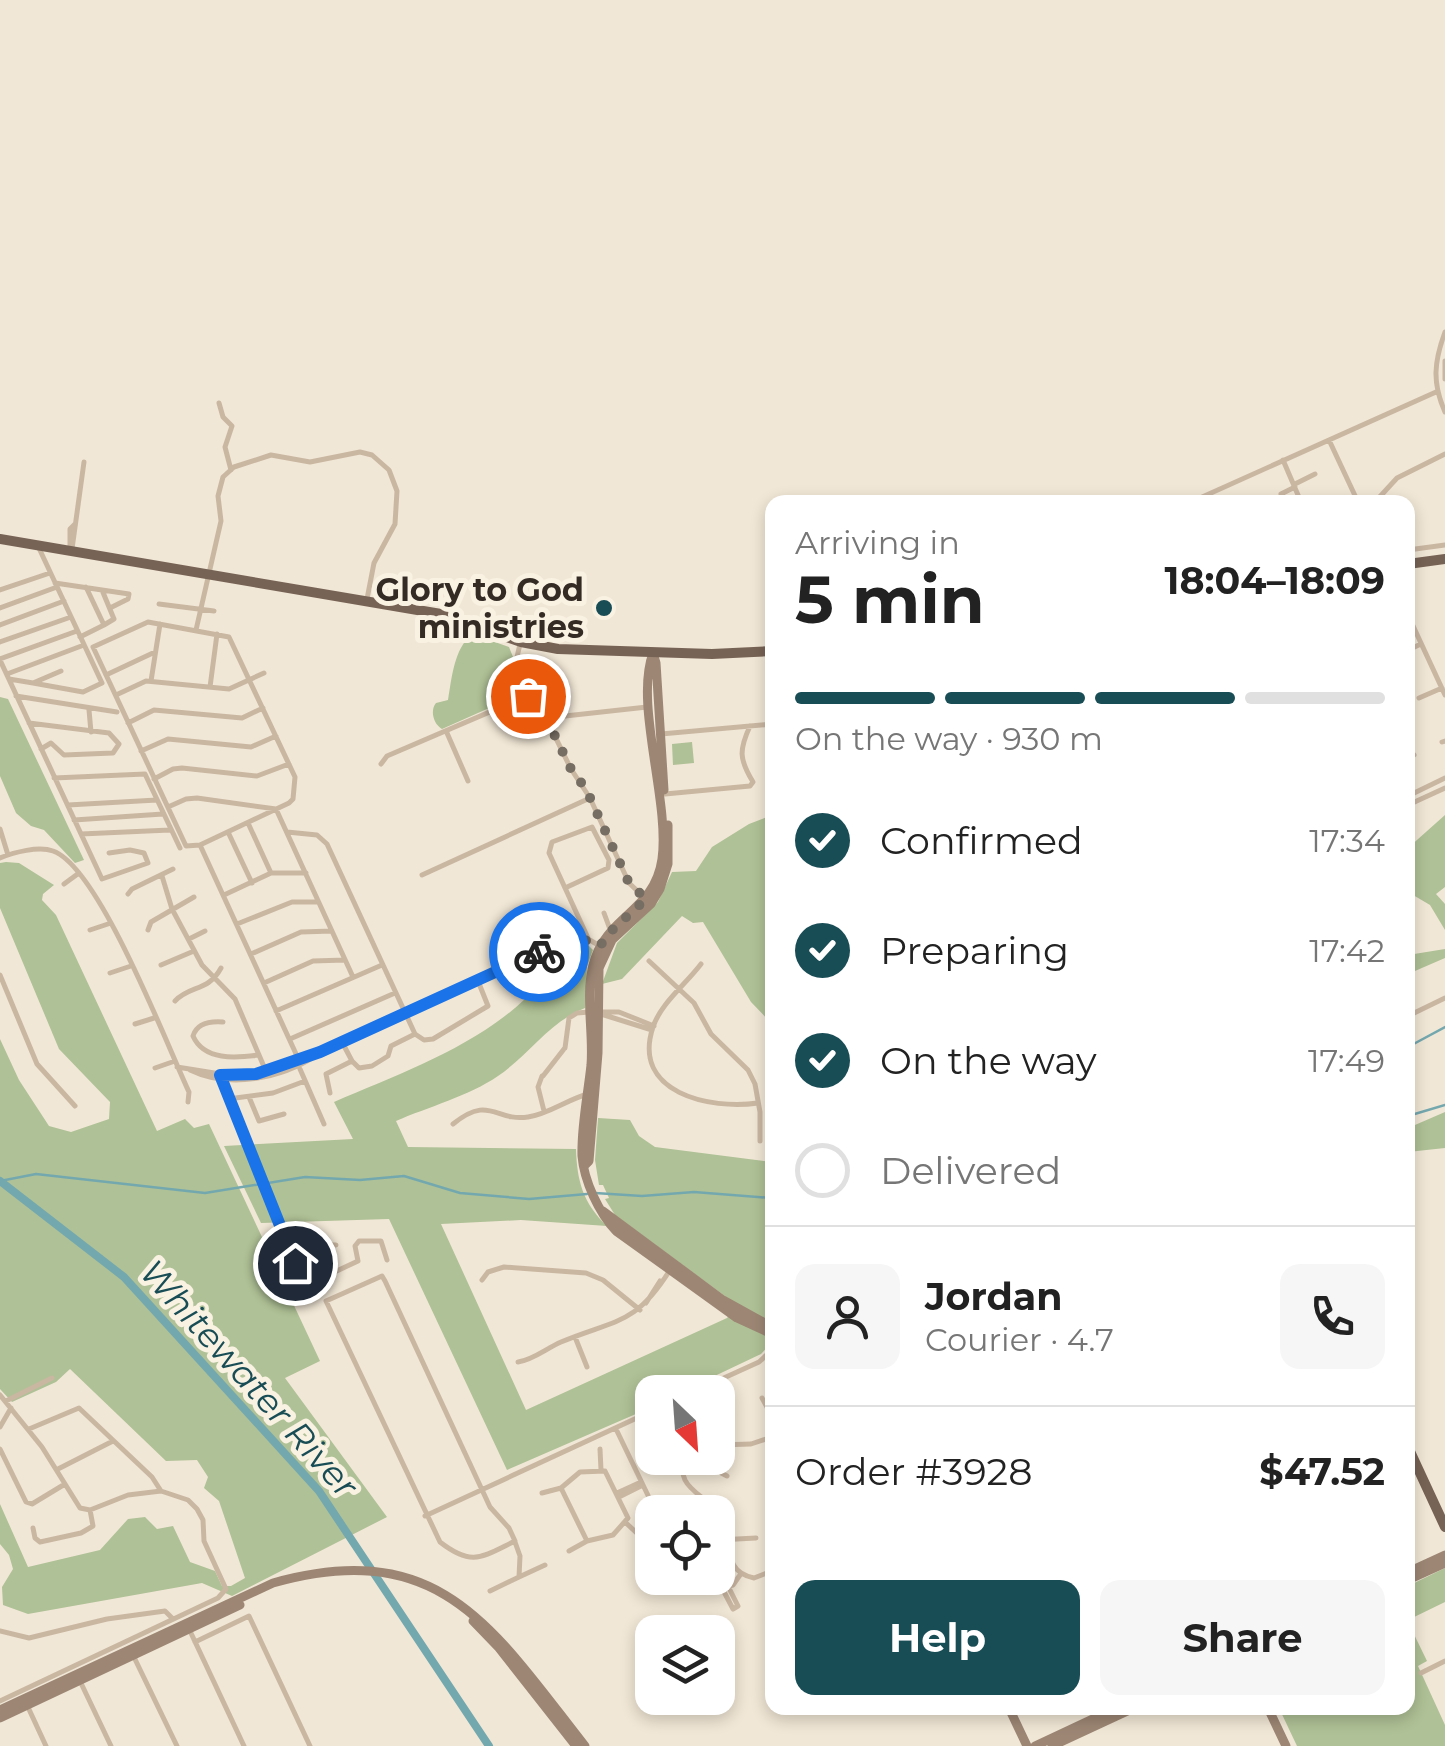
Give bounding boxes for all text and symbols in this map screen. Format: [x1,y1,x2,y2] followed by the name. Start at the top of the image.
[795,523,960,562] text: Arriving in
[1165,557,1385,604] text: 18:04–18:09
[795,560,985,639] text: 5 min
[376,570,584,646] place label: Glory to God ministries
[593,597,615,619] marker: Glory to God ministries
[486,654,571,739] pin
[501,669,556,724] icon: bag
[795,719,1103,758] text: On the way · 930 m
[795,813,850,868] icon: check
[880,817,1083,864] text: Confirmed
[1309,821,1385,860] text: 17:34
[489,902,589,1002] courier
[795,923,850,978] icon: check
[512,925,567,980] icon: bike
[880,927,1069,974] text: Preparing
[1309,931,1385,970] text: 17:42
[795,1033,850,1088] icon: check
[880,1037,1097,1084] text: On the way
[1308,1041,1385,1080] text: 17:49
[880,1147,1061,1194] text: Delivered
[253,1221,338,1306] pin
[268,1236,323,1291] icon: home
[131,1251,368,1507] water label: Whitewater River
[795,1264,900,1369] button: person
[1280,1264,1385,1369] button: phone
[925,1273,1063,1320] text: Jordan
[925,1320,1114,1359] text: Courier · 4.7
[635,1375,735,1475] north arrow
[635,1375,735,1715] map controls
[795,1448,1032,1495] text: Order #3928
[1259,1448,1385,1495] text: $47.52
[635,1495,735,1595] button: locate
[795,1580,1080,1695] button: Help
[1100,1580,1385,1695] button: Share
[635,1615,735,1715] button: layers

